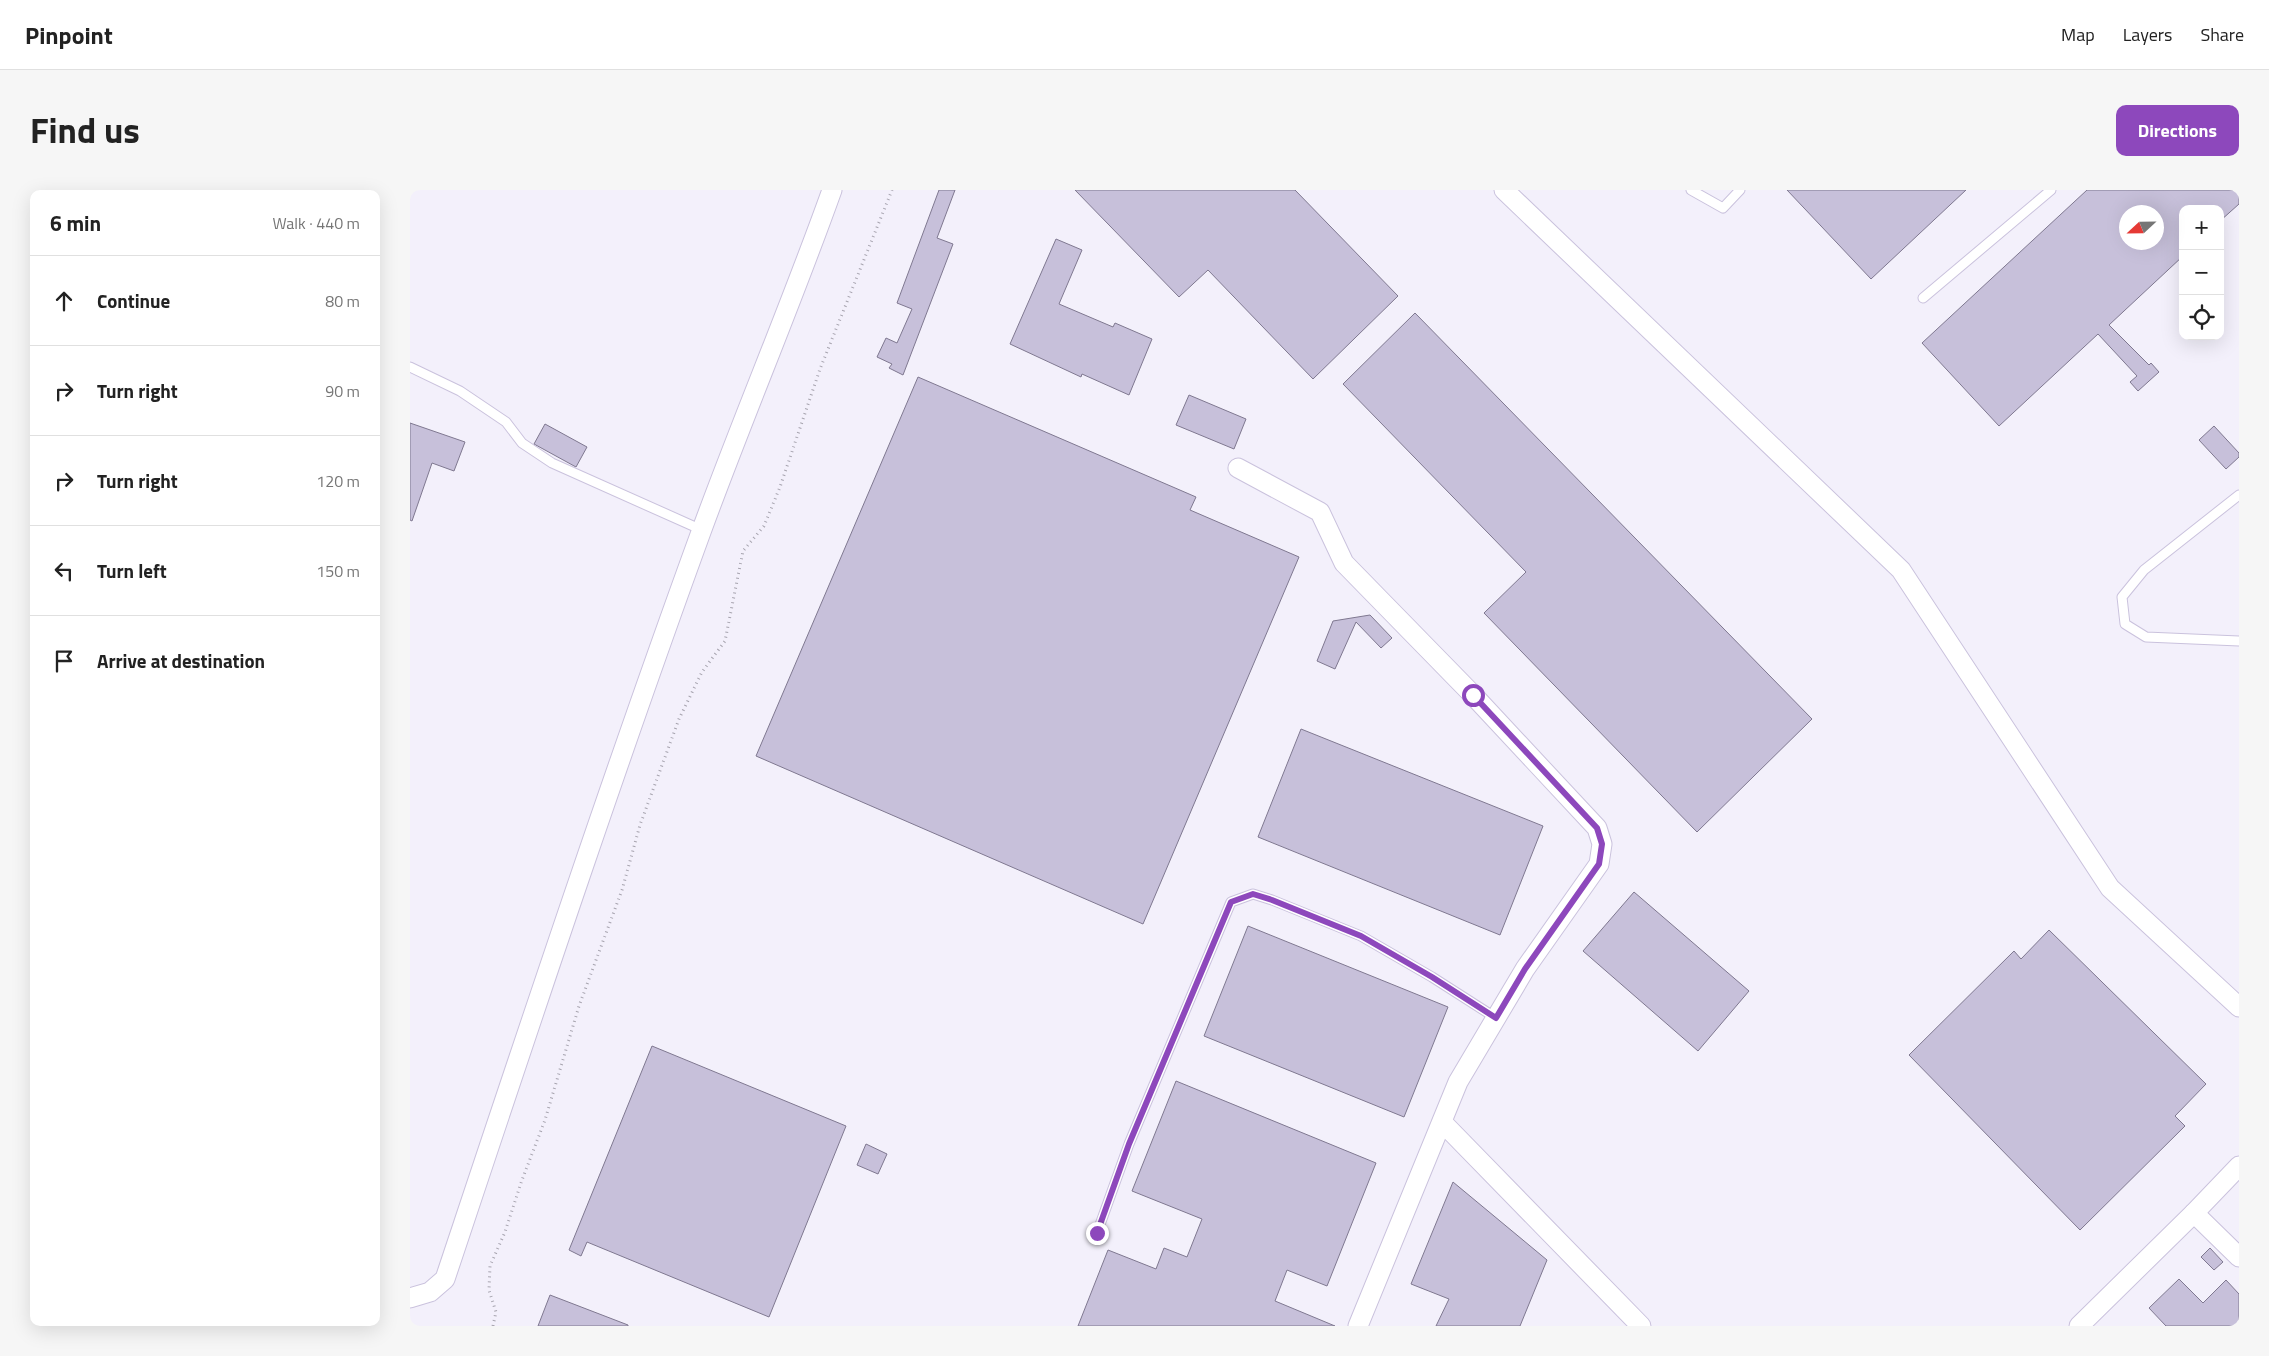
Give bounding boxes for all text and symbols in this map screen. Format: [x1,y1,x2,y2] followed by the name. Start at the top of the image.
[25,17,113,53] text: Pinpoint
[2061,21,2095,48] text: Map
[2123,21,2172,48] text: Layers
[2200,21,2244,48] text: Share
[30,103,140,157] text: Find us
[2116,105,2239,156] button: Directions
[2119,205,2164,250] north arrow
[2179,205,2224,340] map controls
[2179,205,2224,250] button: +
[50,207,101,239] text: 6 min
[272,211,360,235] text: Walk · 440 m
[2179,250,2224,295] button: −
[97,286,170,315] text: Continue
[50,287,78,315] icon: ahead
[325,289,360,313] text: 80 m
[2179,295,2224,340] button: locate
[97,376,178,405] text: Turn right
[50,377,78,405] icon: right
[325,379,360,403] text: 90 m
[97,466,178,495] text: Turn right
[50,467,78,495] icon: right
[316,469,360,493] text: 120 m
[97,556,167,585] text: Turn left
[50,557,78,585] icon: left
[316,559,360,583] text: 150 m
[97,646,265,675] text: Arrive at destination
[50,647,78,675] icon: arrive
[1462,684,1485,707] route start
[1086,1222,1109,1245] route end

